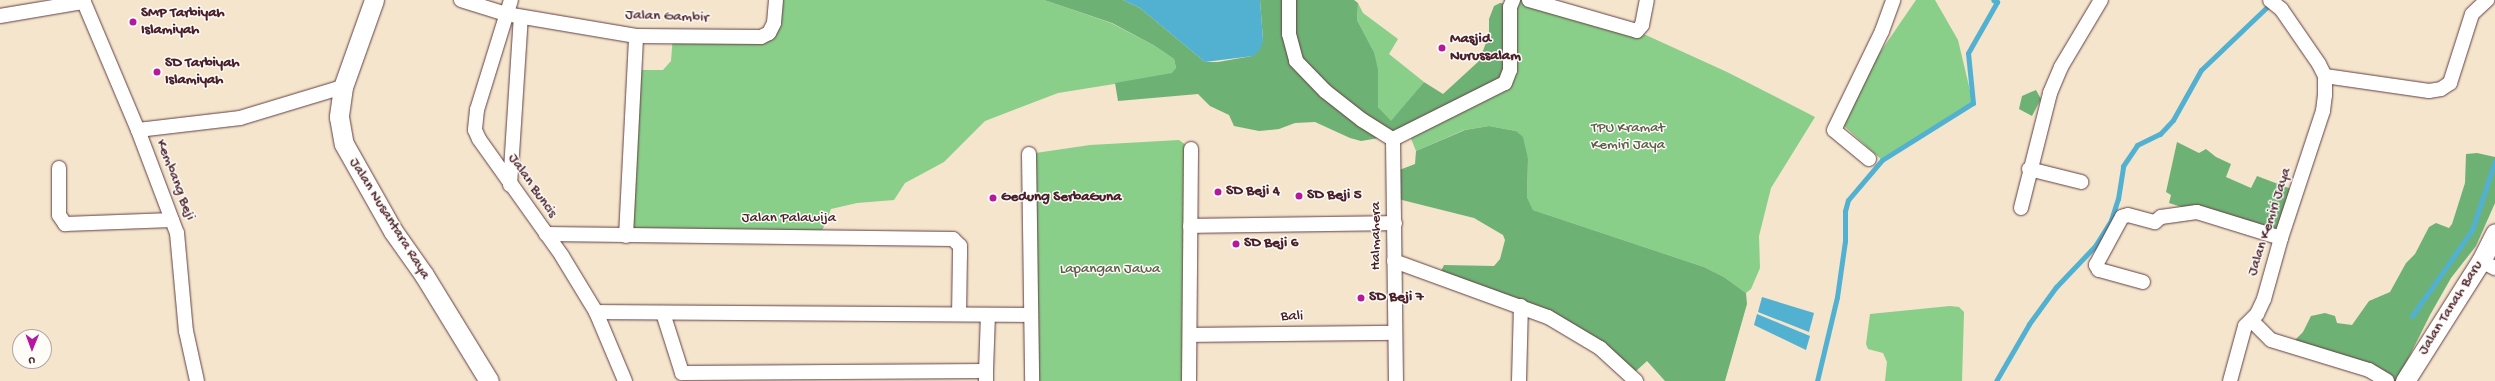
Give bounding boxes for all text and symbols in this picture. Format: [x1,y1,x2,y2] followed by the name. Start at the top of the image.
[141,4,225,39] place label: SMP Tarbiyah Islamiyah
[625,7,709,27] street label: Jalan Gambir
[128,17,138,27] marker: SMP Tarbiyah Islamiyah
[1450,30,1521,65] place label: Masjid Nurussalam
[1437,43,1447,53] marker: Masjid Nurussalam
[165,54,240,89] place label: SD Tarbiyah Islamiyah
[152,67,162,77] marker: SD Tarbiyah Islamiyah
[1591,119,1665,154] park label: TPU Kramat Kemiri Jaya
[151,137,199,223] street label: Kembang Beji
[503,150,561,222] street label: Jalan Buncis
[344,155,434,283] street label: Jalan Nusantara Raya
[2244,166,2296,278] street label: Jalan Kemiri Jaya
[1226,183,1280,201] place label: SD Beji 4
[1213,187,1223,197] marker: SD Beji 4
[1307,187,1362,205] place label: SD Beji 5
[1001,189,1121,207] place label: Gedung SerbaGuna
[1294,191,1304,201] marker: SD Beji 5
[988,193,998,203] marker: Gedung SerbaGuna
[1368,202,1386,270] street label: Halmahera
[742,210,836,228] street label: Jalan Palawija
[1244,235,1298,253] place label: SD Beji 6
[1231,239,1241,249] marker: SD Beji 6
[2415,257,2487,359] street label: Jalan Tanah Baru
[1060,261,1160,279] park label: Lapangan Jawa
[1369,289,1424,307] place label: SD Beji 7
[1356,293,1366,303] marker: SD Beji 7
[1281,308,1303,326] street label: Bali
[12,329,52,369] north arrow
[29,354,35,366] text: U

